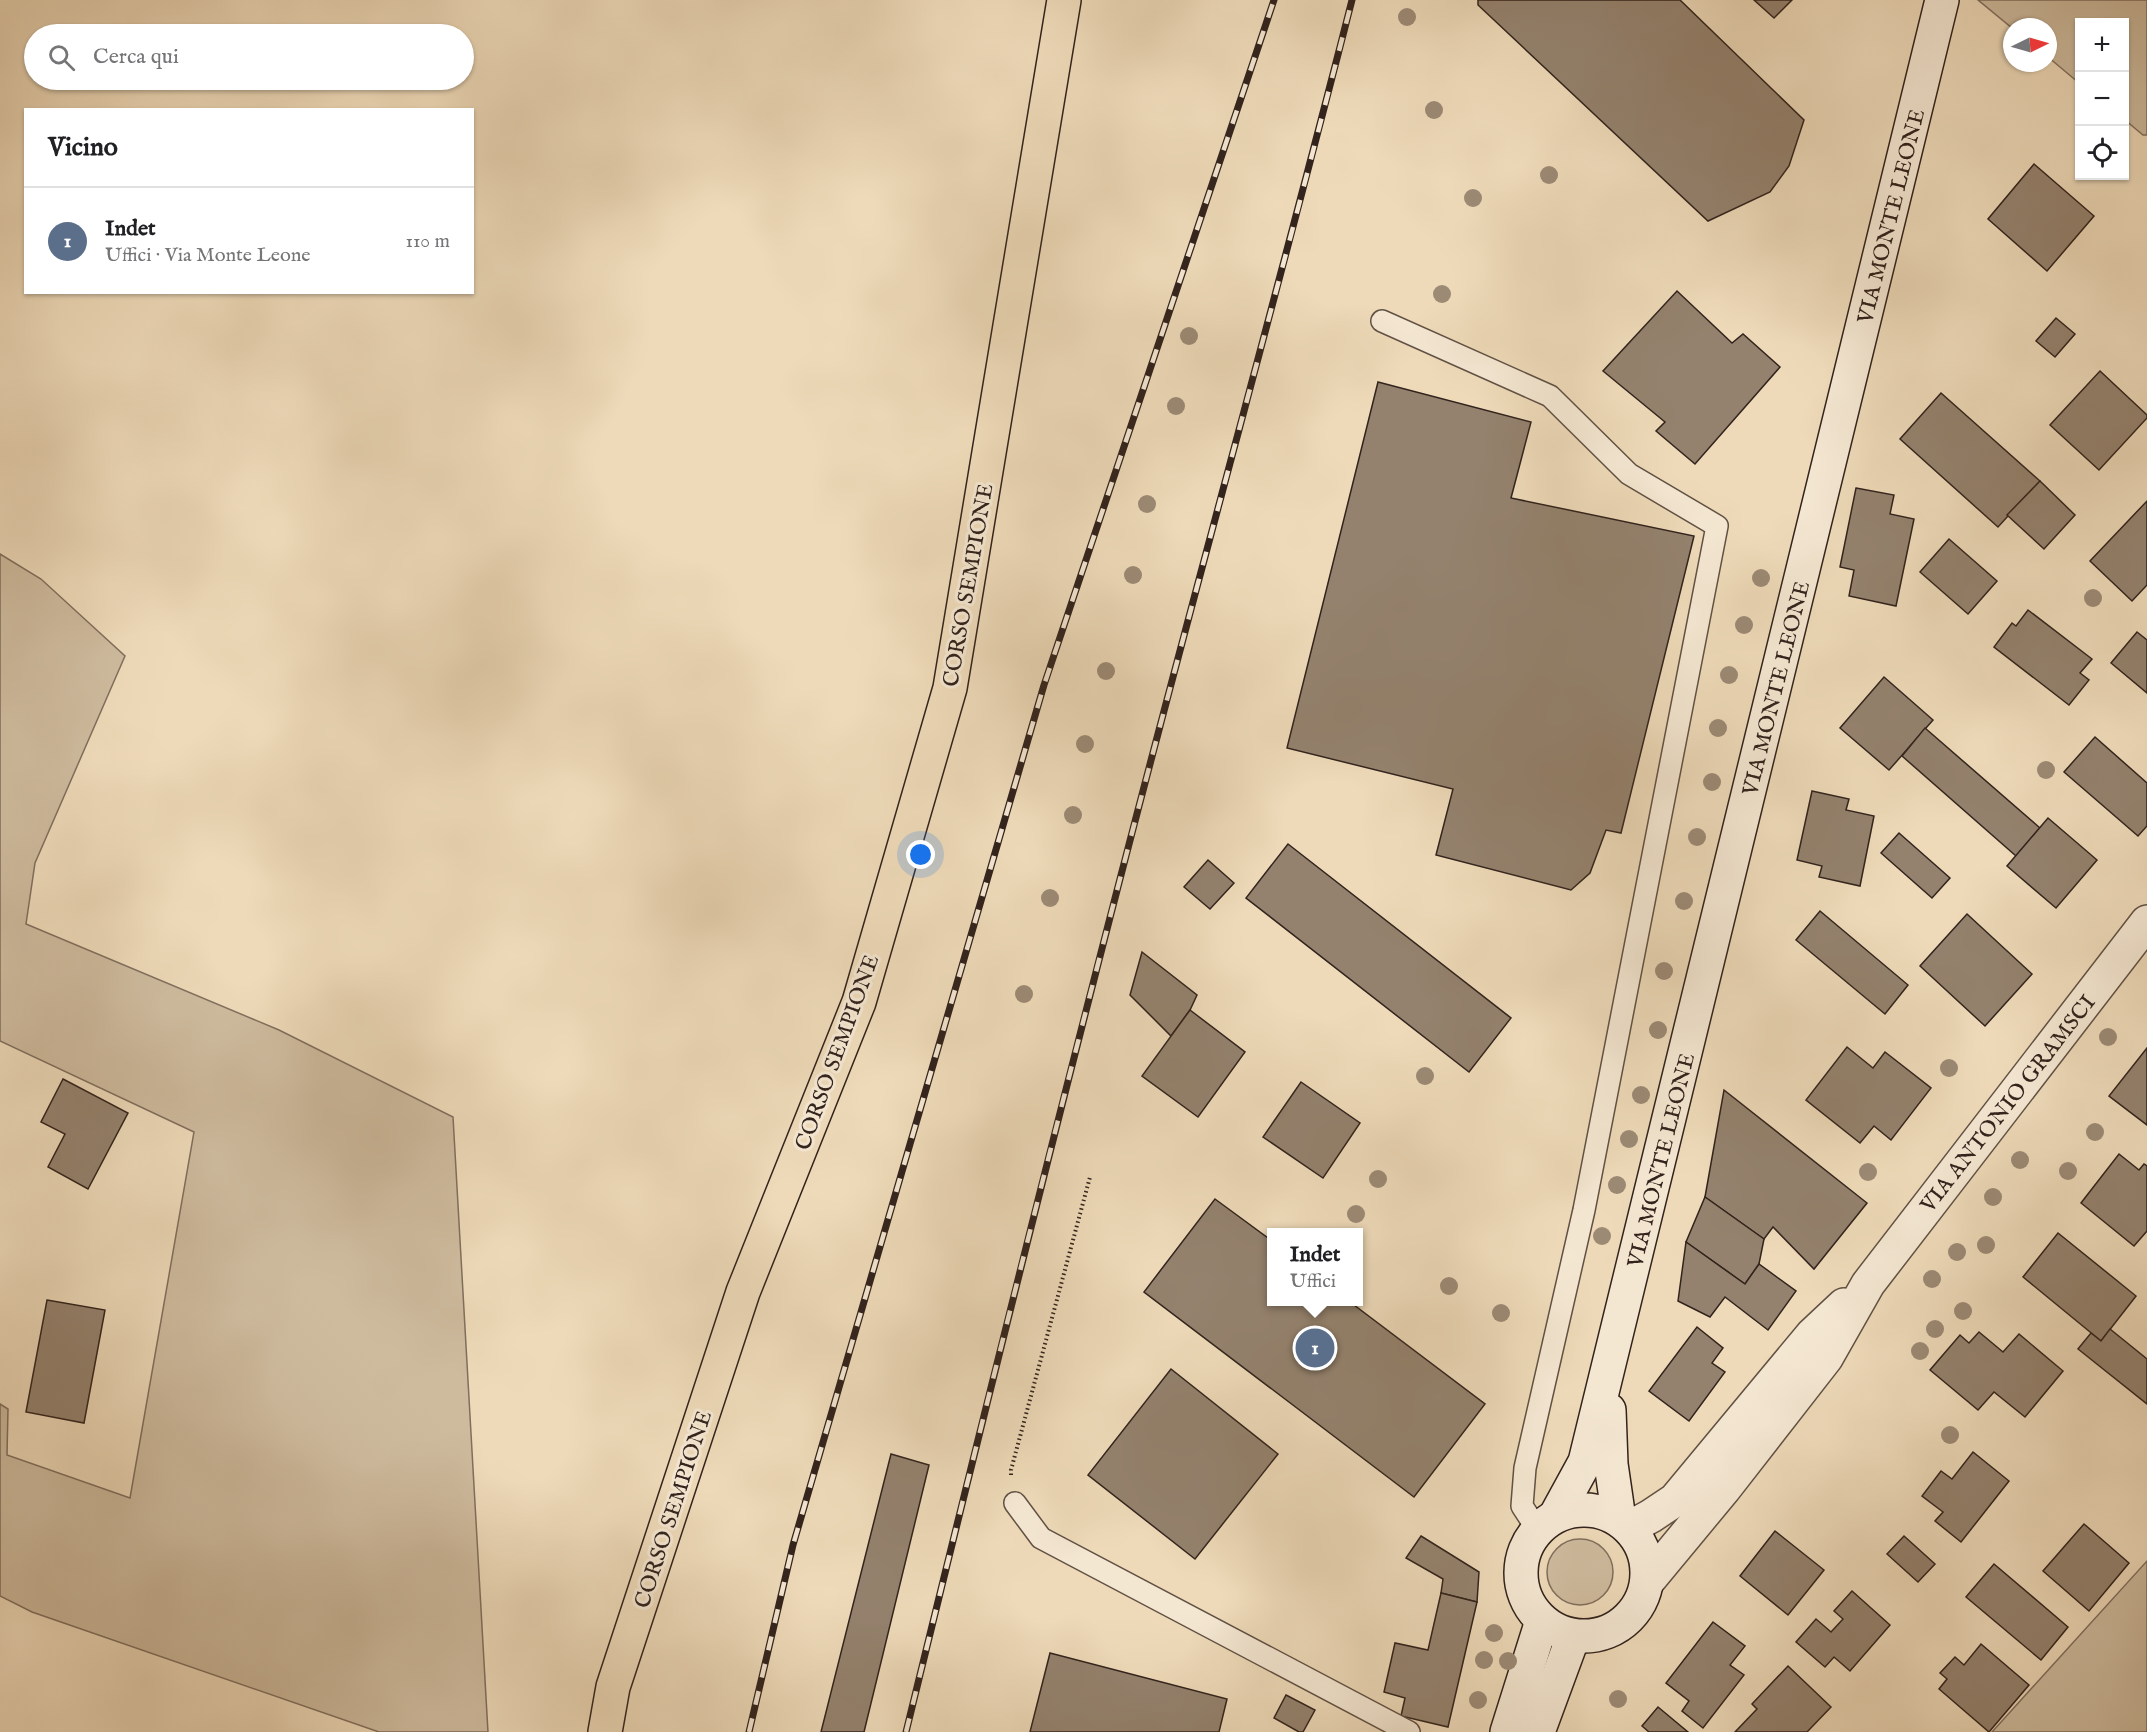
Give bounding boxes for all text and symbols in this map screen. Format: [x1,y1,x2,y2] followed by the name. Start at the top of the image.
[2003,18,2057,72] north arrow
[2075,18,2129,180] map controls
[2075,18,2129,72] button: +
[24,24,474,90] search box
[45,41,78,74] icon: search
[93,43,179,71] text: Cerca qui
[2075,72,2129,126] button: −
[1851,106,1932,328] street label: VIA MONTE LEONE
[2075,126,2129,180] button: locate
[48,131,118,164] text: Vicino
[105,215,156,243] text: Indet
[64,229,71,254] text: 1
[406,229,450,254] text: 110 m
[105,243,311,268] text: Uffici · Via Monte Leone
[937,481,1001,689] street label: CORSO SEMPIONE
[1736,578,1817,800] street label: VIA MONTE LEONE
[906,840,935,869] your location
[789,951,886,1154] street label: CORSO SEMPIONE
[1914,990,2102,1220] street label: VIA ANTONIO GRAMSCI
[1621,1050,1702,1272] street label: VIA MONTE LEONE
[1267,1228,1363,1306] popup
[1290,1241,1340,1269] text: Indet
[1290,1269,1336,1294] text: Uffici
[1296,1326,1334,1370] pin: 1
[629,1407,719,1612] street label: CORSO SEMPIONE

